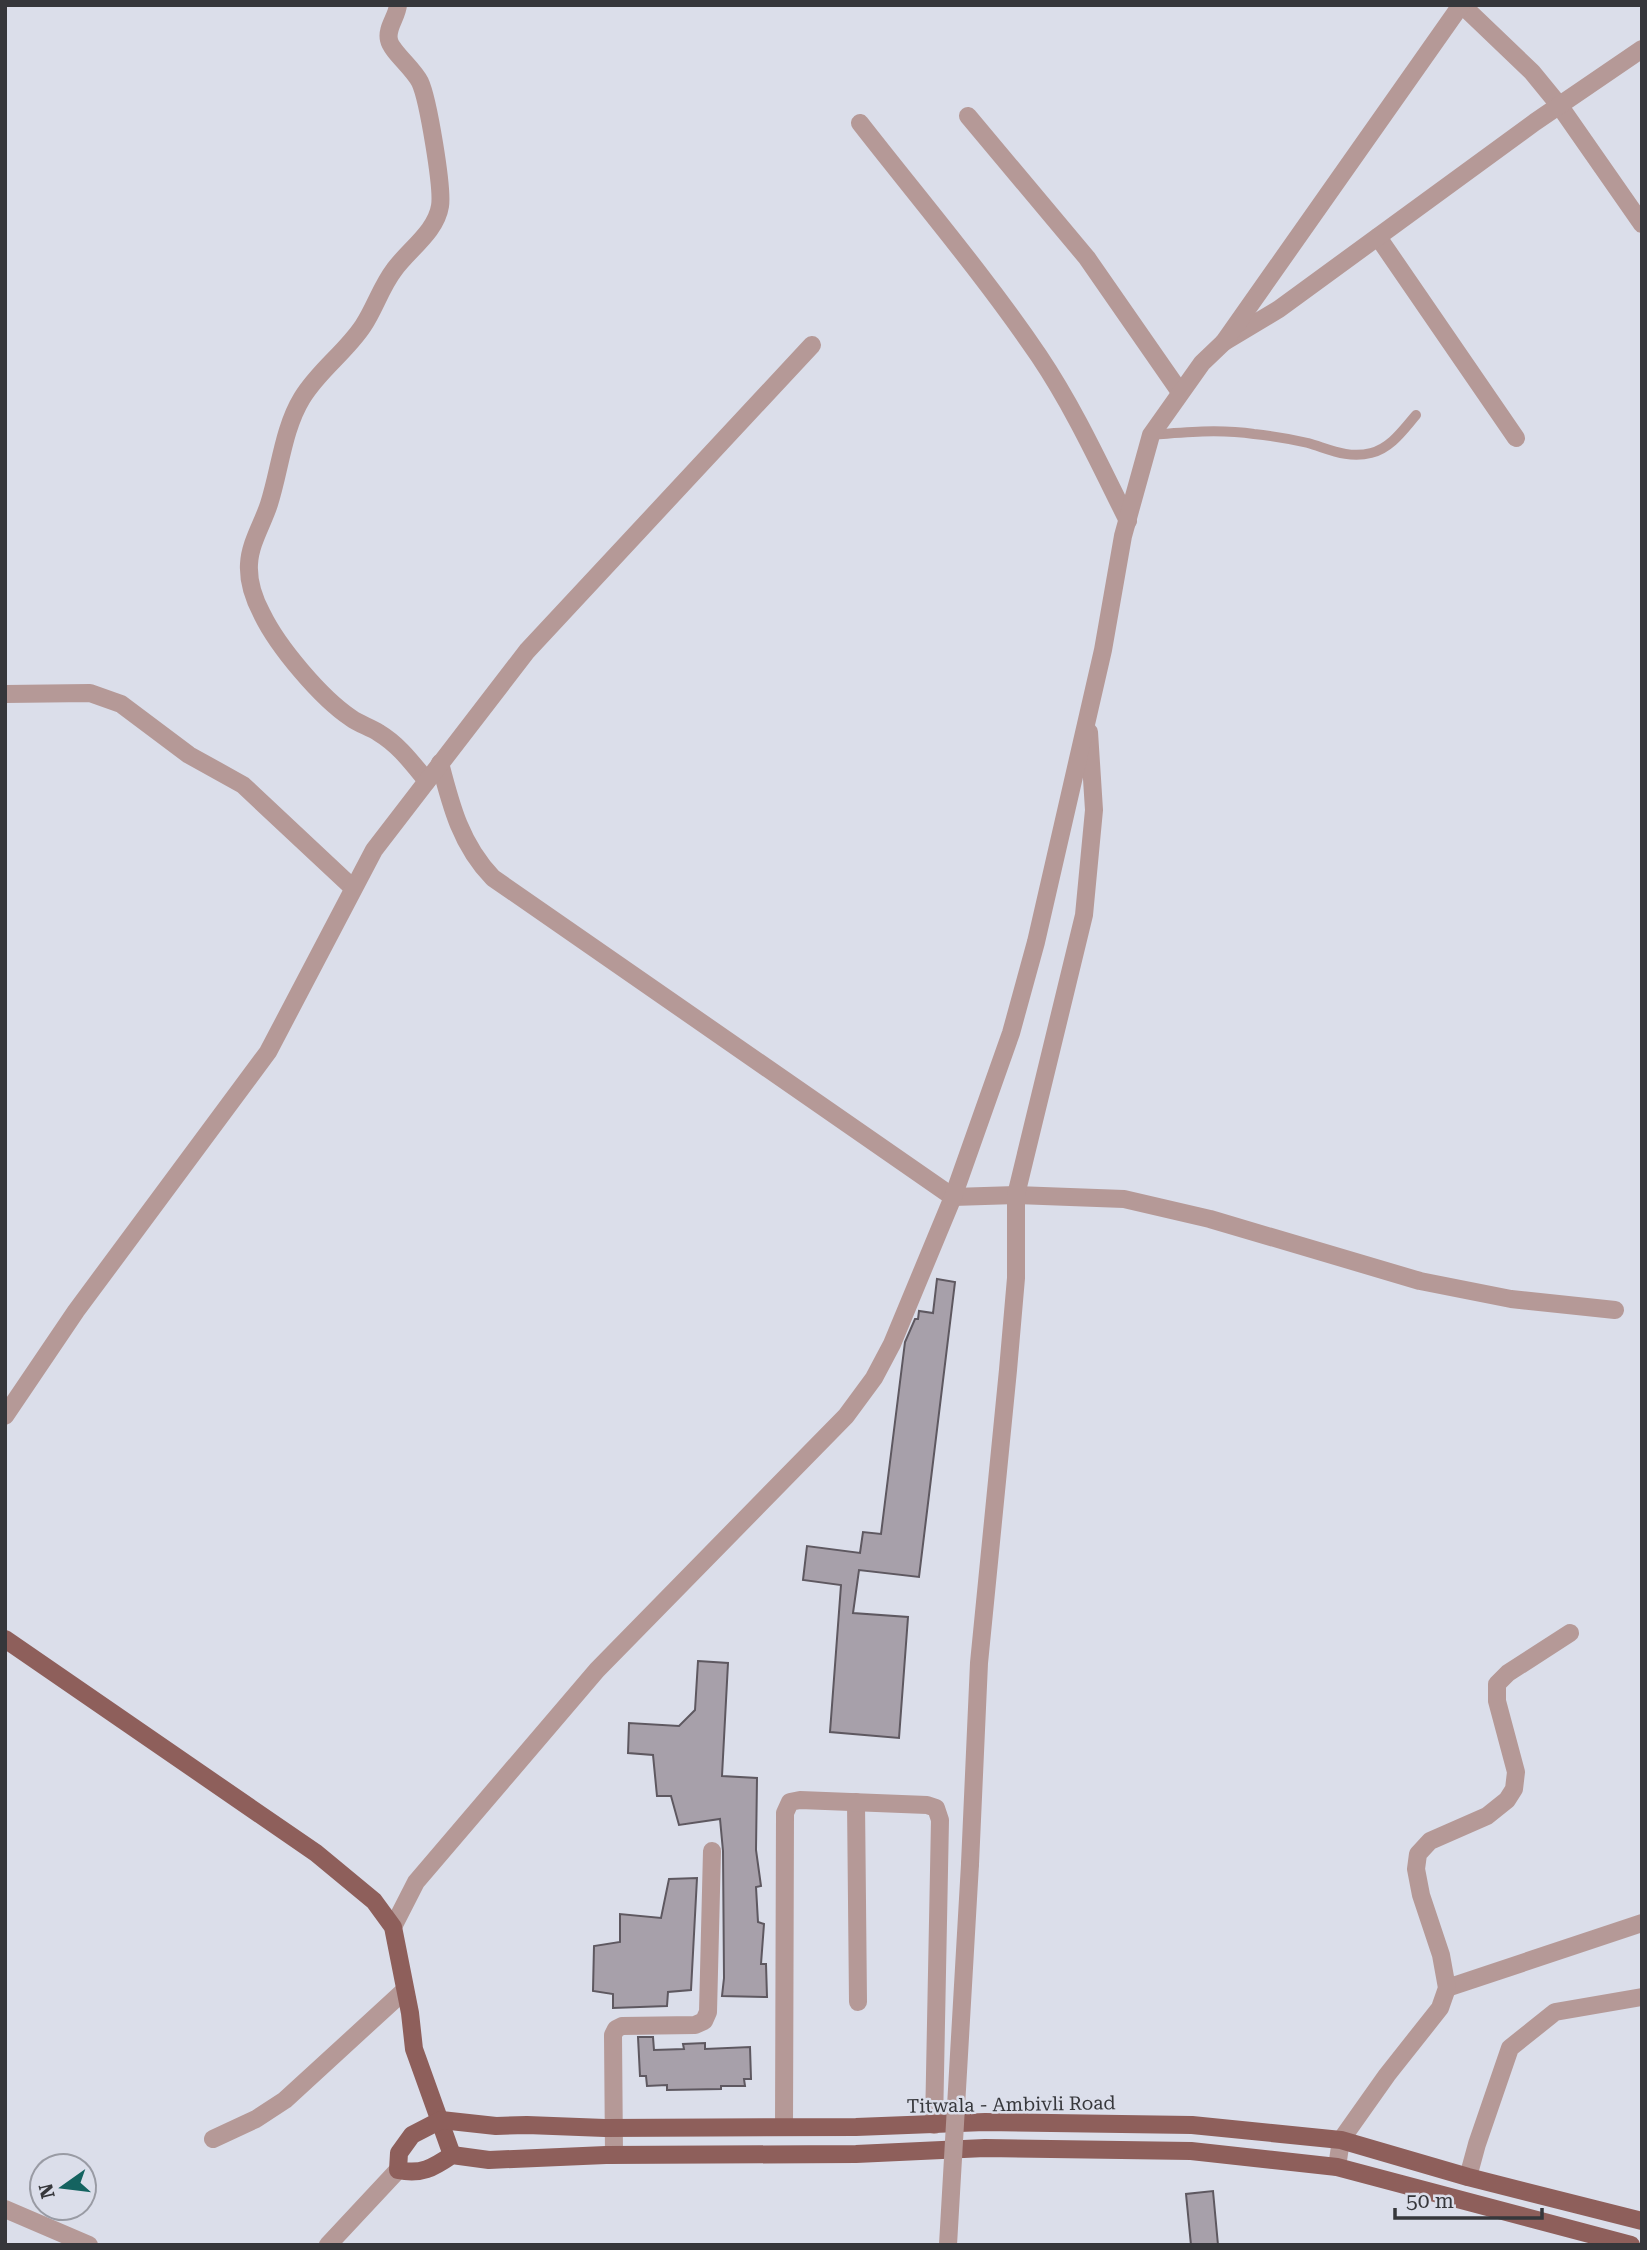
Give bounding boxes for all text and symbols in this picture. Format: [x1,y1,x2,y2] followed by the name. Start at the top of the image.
[906,2091,1116,2118] street label: Titwala - Ambivli Road
[28,2152,98,2222] north arrow
[1395,2176,1542,2220] scale bar
[34,2181,60,2201] text: N
[1406,2189,1454,2213] text: 50 m

